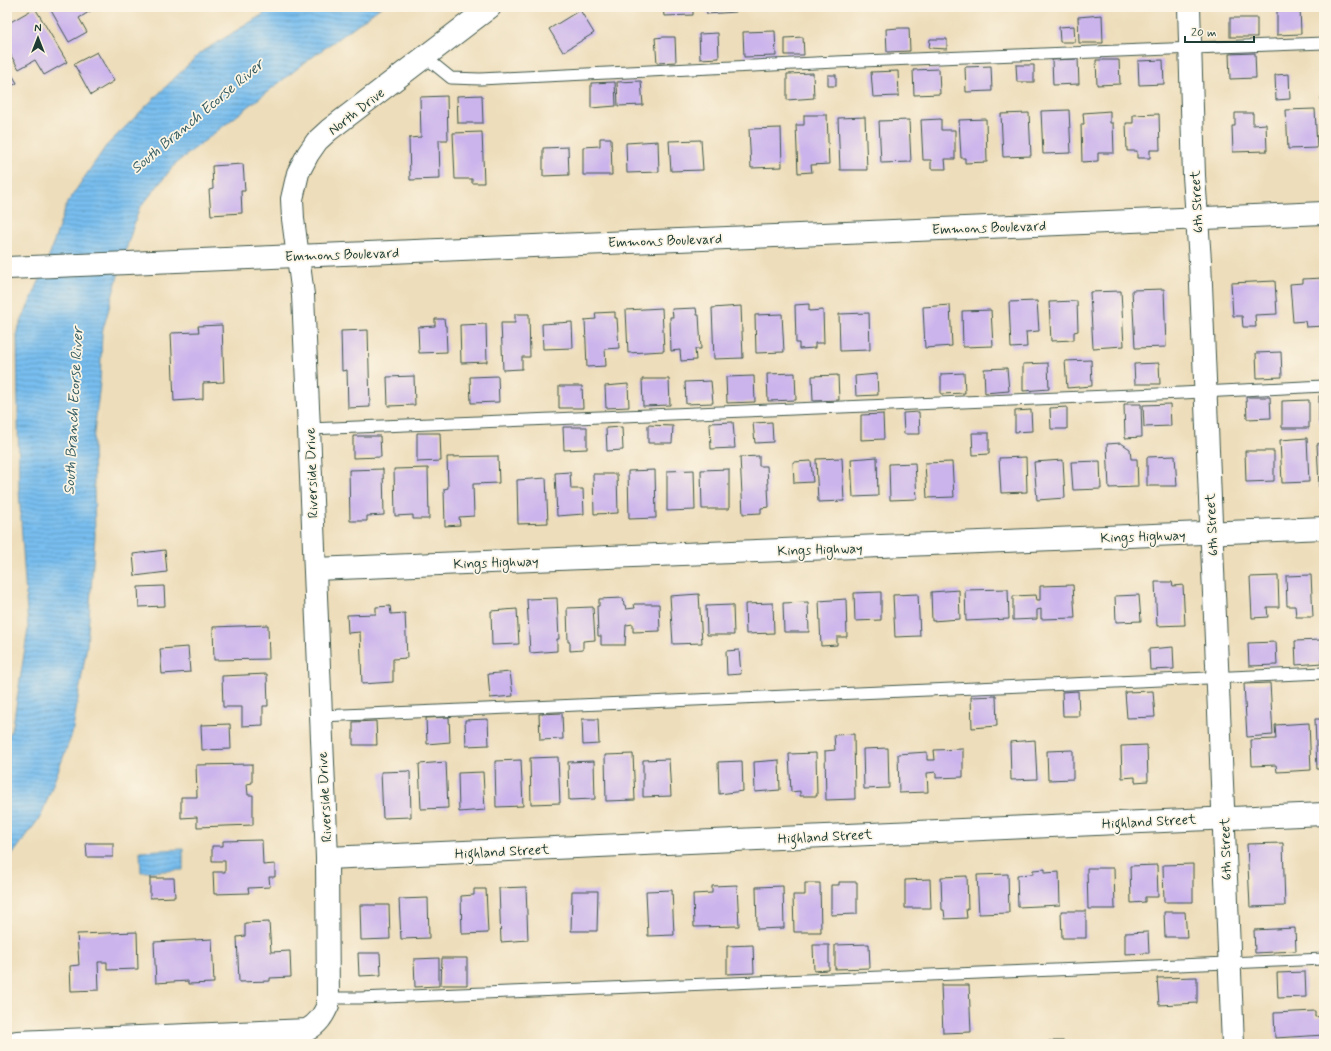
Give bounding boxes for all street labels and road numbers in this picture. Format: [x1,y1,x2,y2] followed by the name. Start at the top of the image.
[325,84,389,140] street label: North Drive
[1186,169,1208,234] street label: 6th Street
[932,217,1046,239] street label: Emmons Boulevard
[608,230,722,252] street label: Emmons Boulevard
[285,244,399,266] street label: Emmons Boulevard
[301,427,323,519] street label: Riverside Drive
[1201,492,1223,557] street label: 6th Street
[1100,527,1186,548] street label: Kings Highway
[777,540,863,561] street label: Kings Highway
[453,553,539,574] street label: Kings Highway
[314,751,336,843] street label: Riverside Drive
[1101,810,1198,835] street label: Highland Street
[1216,816,1236,881] street label: 6th Street
[777,825,874,850] street label: Highland Street
[454,840,551,865] street label: Highland Street

